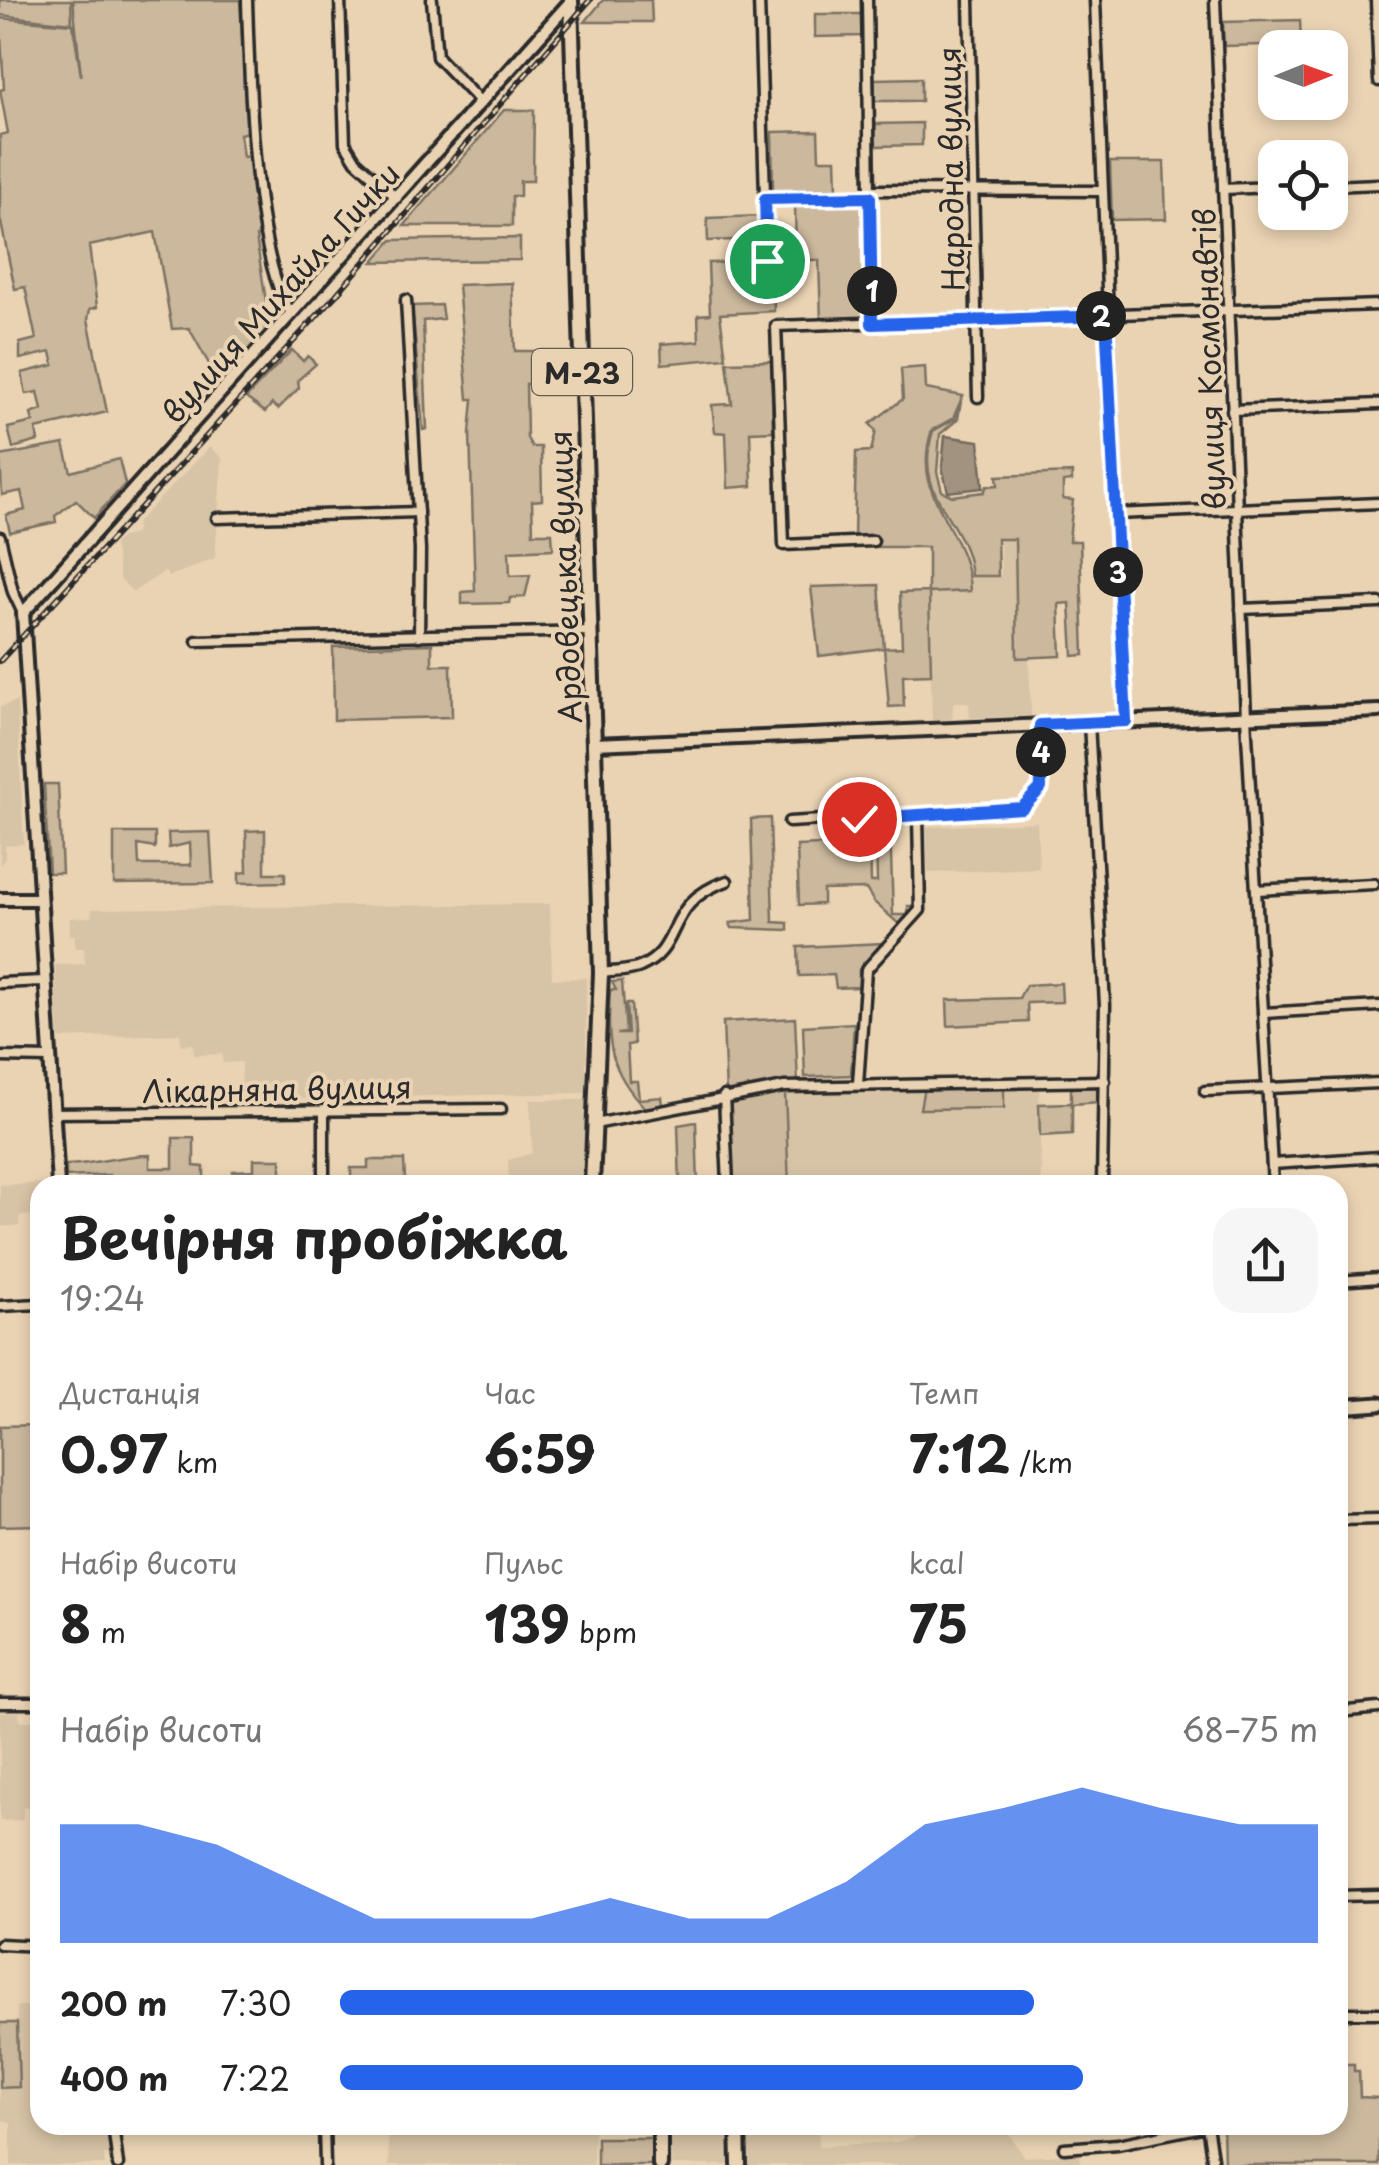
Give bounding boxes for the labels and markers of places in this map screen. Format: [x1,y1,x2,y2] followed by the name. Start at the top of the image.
[725,219,810,304] pin
[847,266,897,316] pin: 1
[1076,291,1126,341] pin: 2
[1093,547,1143,597] pin: 3
[1016,727,1066,777] pin: 4
[817,777,902,862] pin

